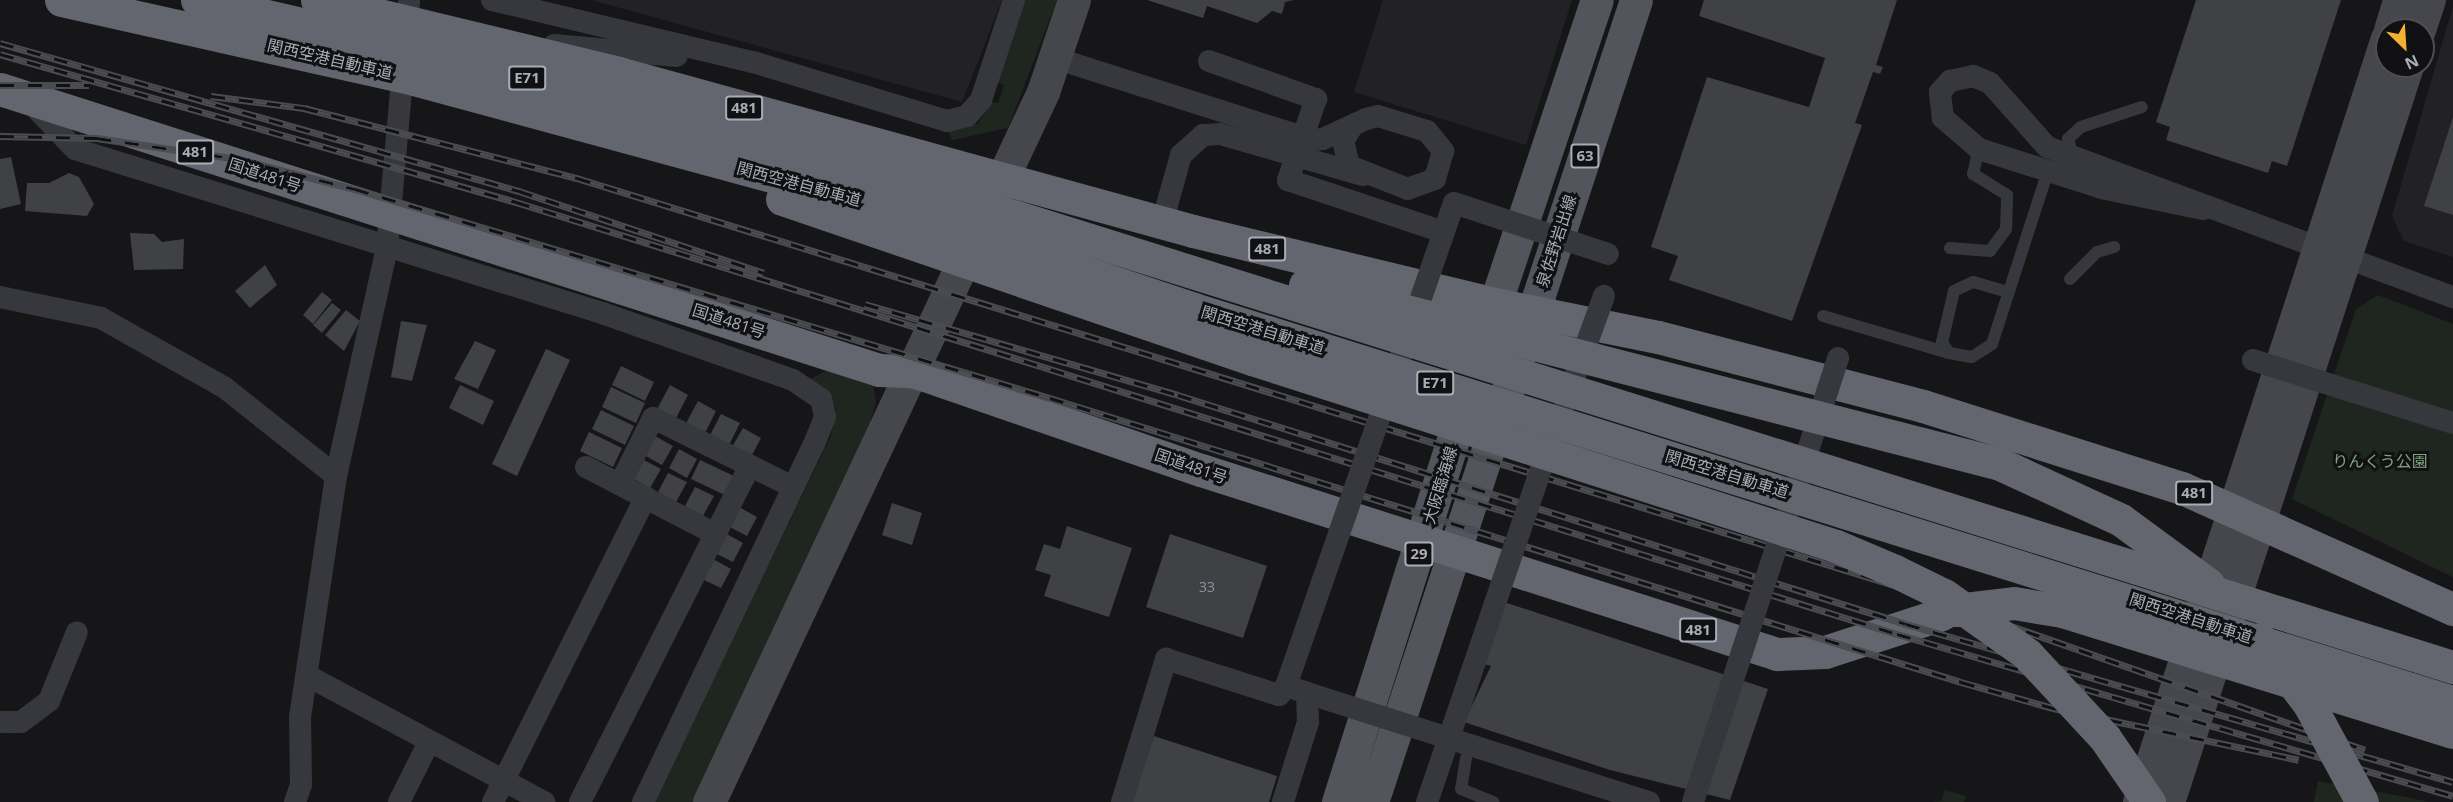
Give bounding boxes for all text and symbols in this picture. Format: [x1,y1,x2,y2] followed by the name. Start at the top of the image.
[2375,18,2435,78] north arrow
[265,35,395,83] street label: 関西空港自動車道
[2401,50,2422,75] text: N
[508,66,546,90] road number: E71
[724,96,764,120] road number: 481
[176,140,214,164] road number: 481
[1570,144,1600,168] road number: 63
[226,154,304,196] street label: 国道481号
[735,158,863,210] street label: 関西空港自動車道
[1532,192,1580,290] street label: 泉佐野岩出線
[1248,237,1286,261] road number: 481
[690,300,768,342] street label: 国道481号
[1199,302,1327,358] street label: 関西空港自動車道
[1416,371,1454,395] road number: E71
[1419,444,1461,526] street label: 大阪臨海線
[1152,445,1230,487] street label: 国道481号
[1663,446,1791,502] street label: 関西空港自動車道
[2332,451,2428,471] park label: りんくう公園
[2174,481,2214,505] road number: 481
[1404,542,1434,566] road number: 29
[1199,579,1215,595] house number: 33
[2127,589,2255,647] street label: 関西空港自動車道
[1678,618,1718,642] road number: 481

